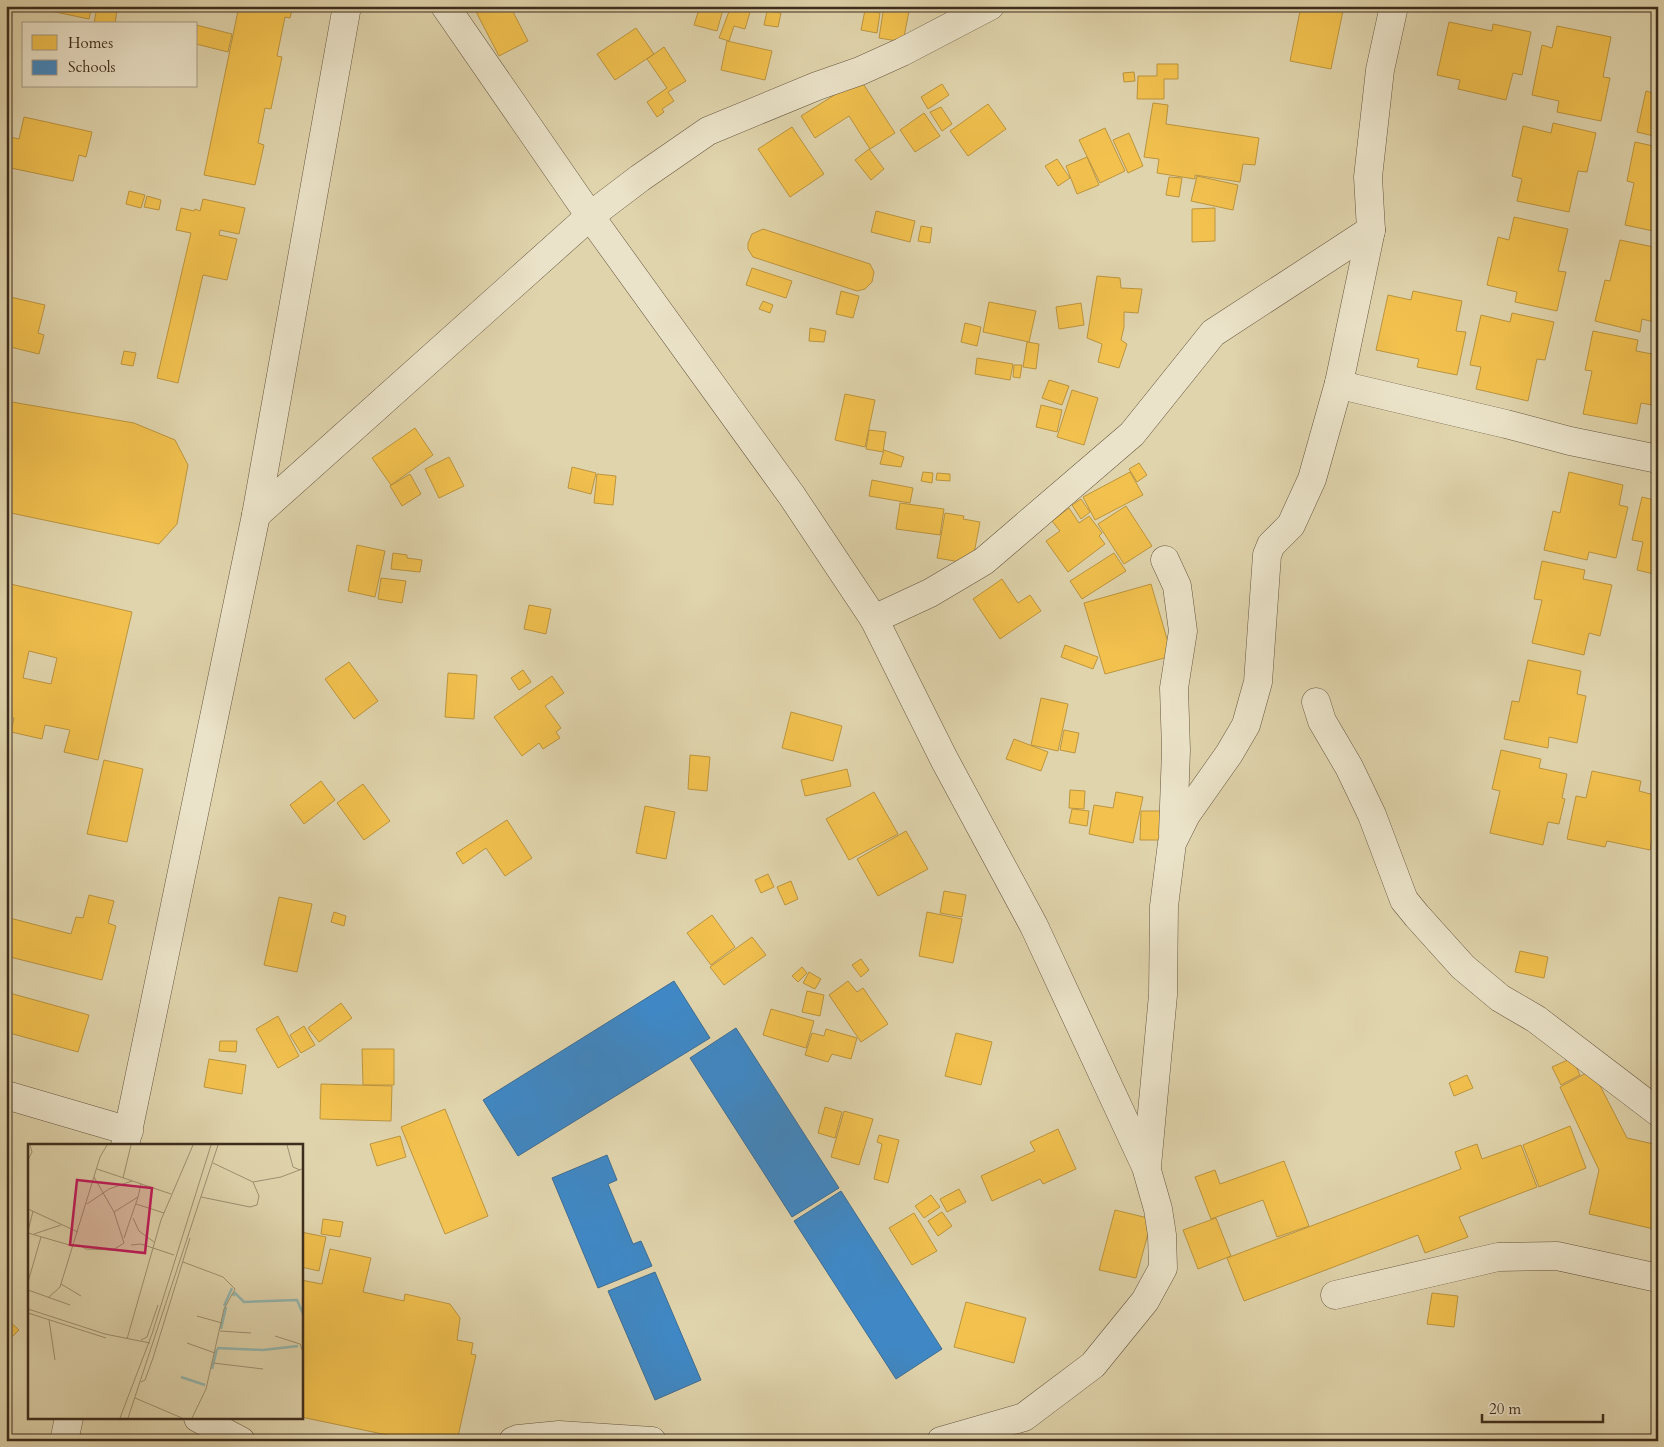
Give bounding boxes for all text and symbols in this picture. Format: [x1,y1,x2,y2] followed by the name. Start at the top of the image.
[22,22,198,88] legend
[68,33,113,53] text: Homes
[68,57,116,77] text: Schools
[28,1144,302,1420] inset map
[1482,1392,1603,1424] scale bar
[1489,1399,1521,1419] text: 20 m

